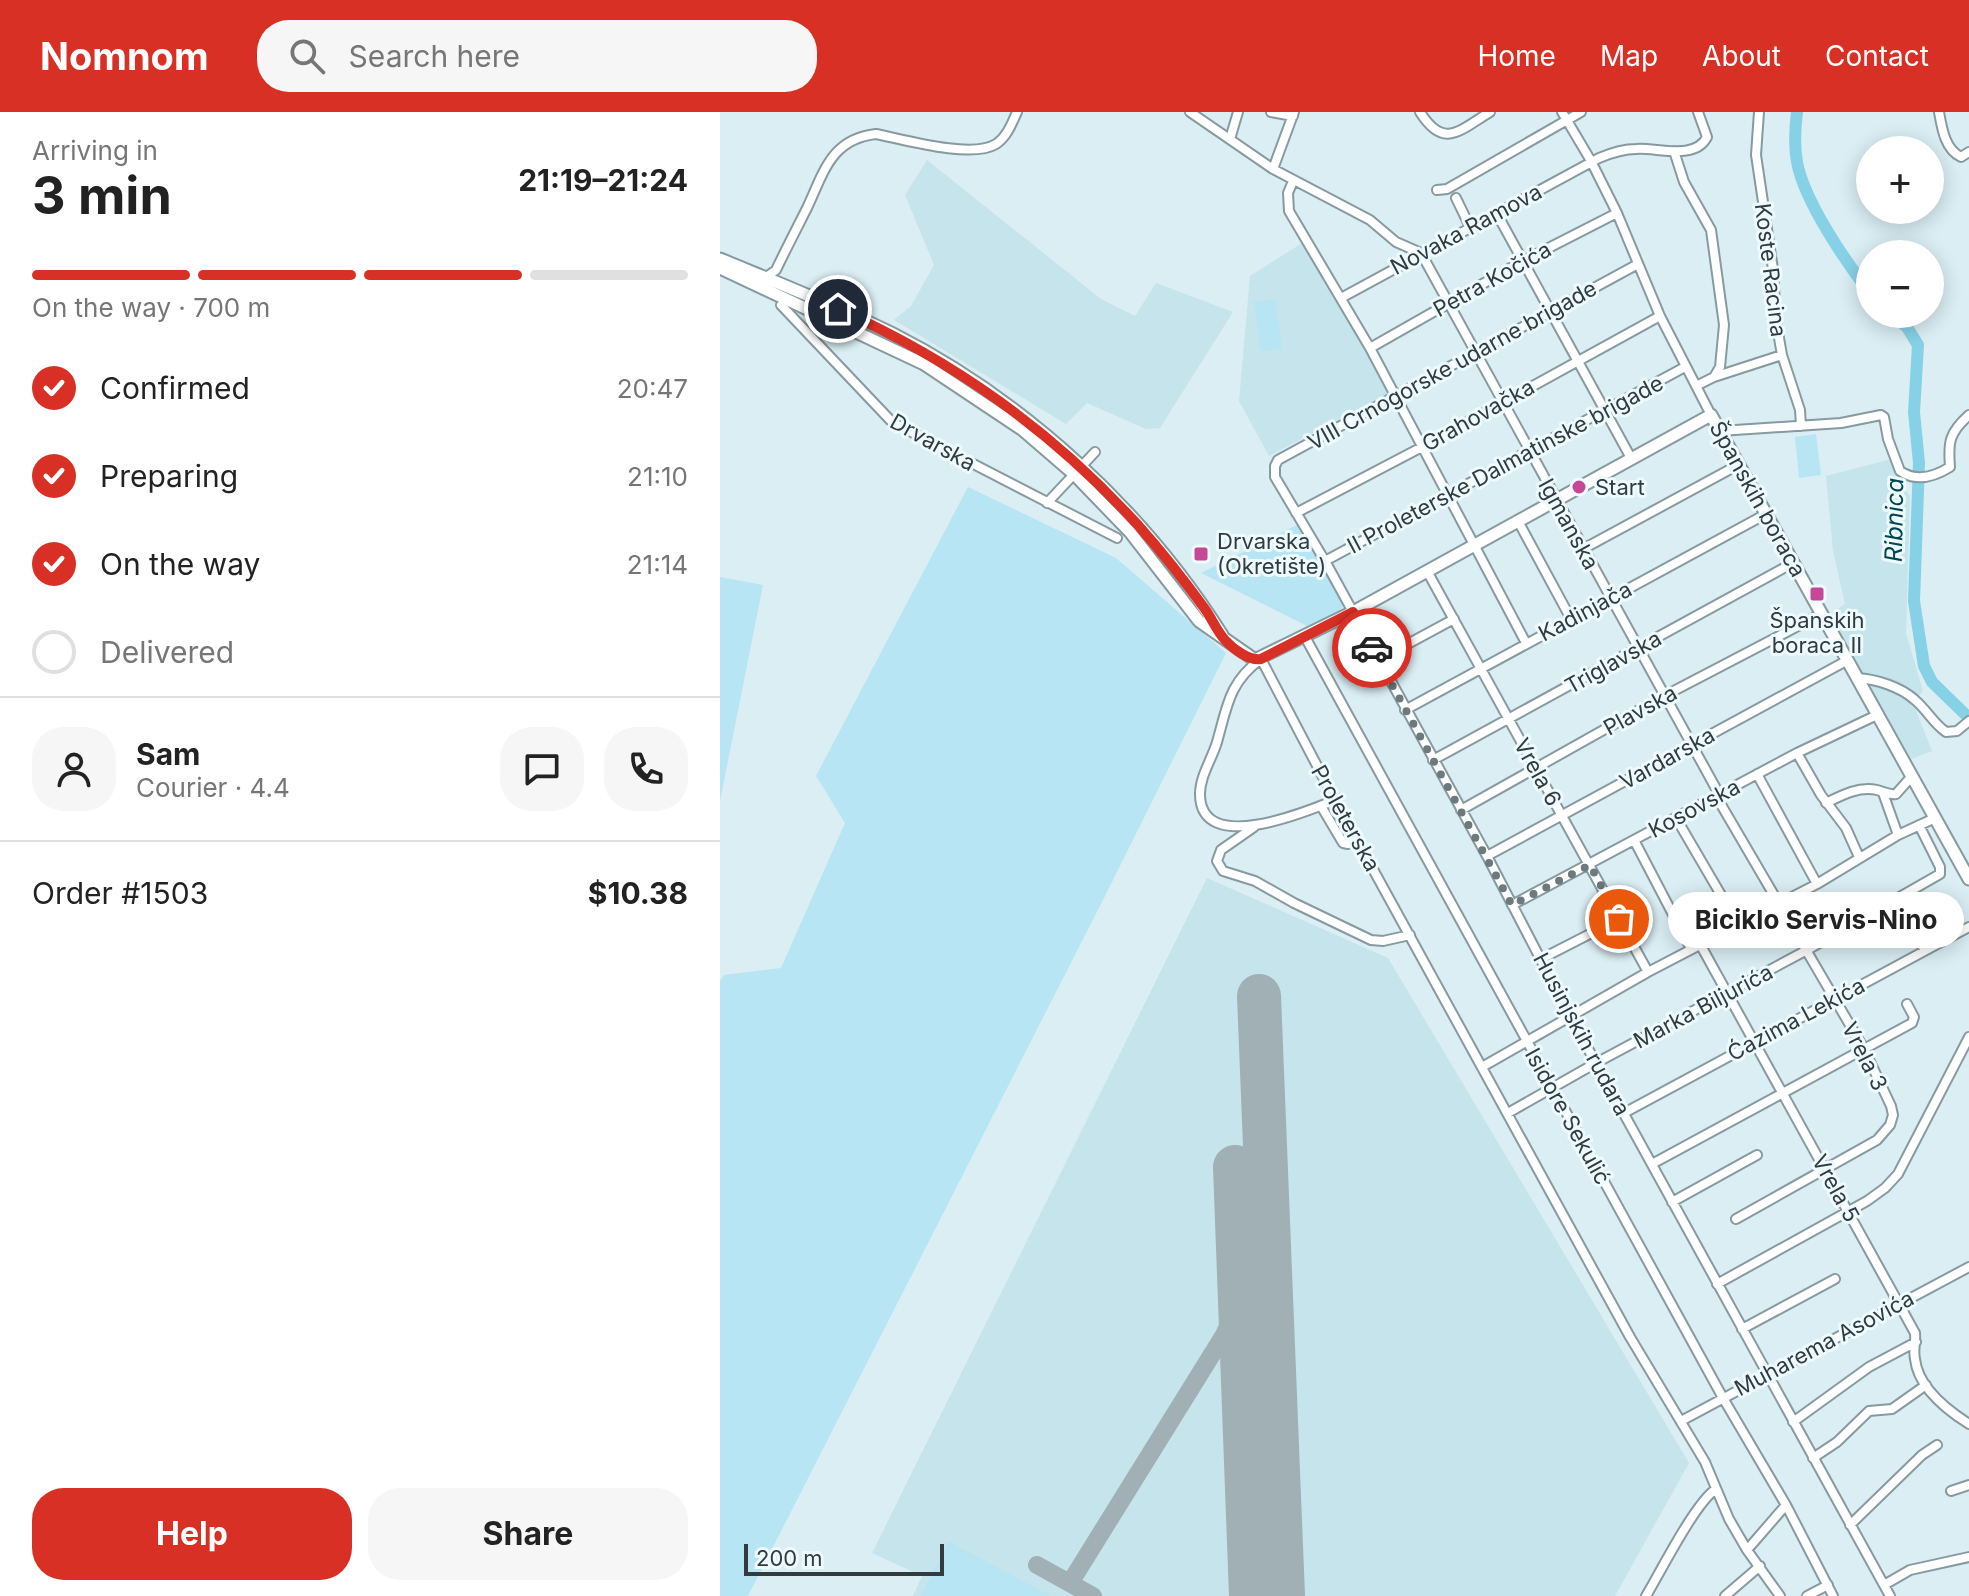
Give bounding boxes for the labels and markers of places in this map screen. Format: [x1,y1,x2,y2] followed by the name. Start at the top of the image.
[804,275,872,343] pin
[1595,474,1645,500] place label: Start
[1570,478,1588,496] marker: Start
[1217,528,1326,579] place label: Drvarska (Okretište)
[1192,545,1210,563] marker: Drvarska (Okretište)
[1808,585,1826,603] marker: Španskih boraca II
[1769,607,1865,658] place label: Španskih boraca II
[1585,885,1653,953] pin
[1667,891,1963,947] callout: Biciklo Servis-Nino

